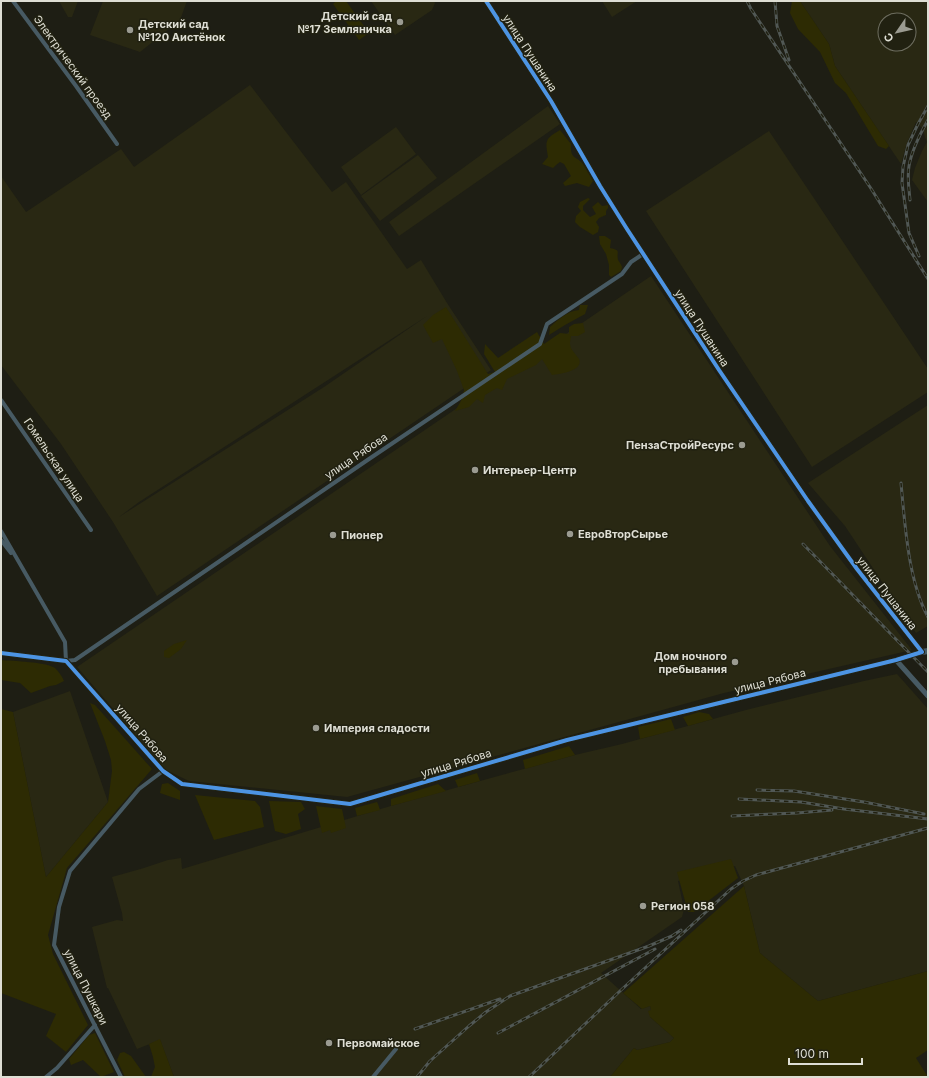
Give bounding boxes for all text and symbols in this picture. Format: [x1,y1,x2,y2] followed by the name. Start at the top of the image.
[297,9,393,36] place label: Детский сад №17 Земляничка
[31,12,115,122] street label: Электрический проезд
[500,12,560,94] street label: улица Пушанина
[877,12,917,52] north arrow
[138,17,226,44] place label: Детский сад №120 Аистёнок
[395,17,405,27] marker: Детский сад №17 Земляничка
[125,25,135,35] marker: Детский сад №120 Аистёнок
[881,30,897,45] text: С
[672,287,732,369] street label: улица Пушанина
[21,415,87,505] street label: Гомельская улица
[322,430,390,482] street label: улица Рябова
[626,438,735,452] place label: ПензаСтройРесурс
[737,440,747,450] marker: ПензаСтройРесурс
[483,463,577,477] place label: Интерьер-Центр
[470,465,480,475] marker: Интерьер-Центр
[578,527,668,541] place label: ЕвроВторСырье
[341,528,383,542] place label: Пионер
[565,529,575,539] marker: ЕвроВторСырье
[328,530,338,540] marker: Пионер
[854,553,920,633] street label: улица Пушанина
[654,649,727,676] place label: Дом ночного пребывания
[730,657,740,667] marker: Дом ночного пребывания
[733,665,807,697] street label: улица Рябова
[113,701,171,765] street label: улица Рябова
[324,721,430,735] place label: Империя сладости
[311,723,321,733] marker: Империя сладости
[419,746,493,780] street label: улица Рябова
[651,899,714,913] place label: Регион 058
[638,901,648,911] marker: Регион 058
[61,947,111,1027] street label: улица Пушкари
[337,1036,420,1050] place label: Первомайское
[324,1038,334,1048] marker: Первомайское
[789,1040,862,1066] scale bar
[795,1046,829,1061] text: 100 m

